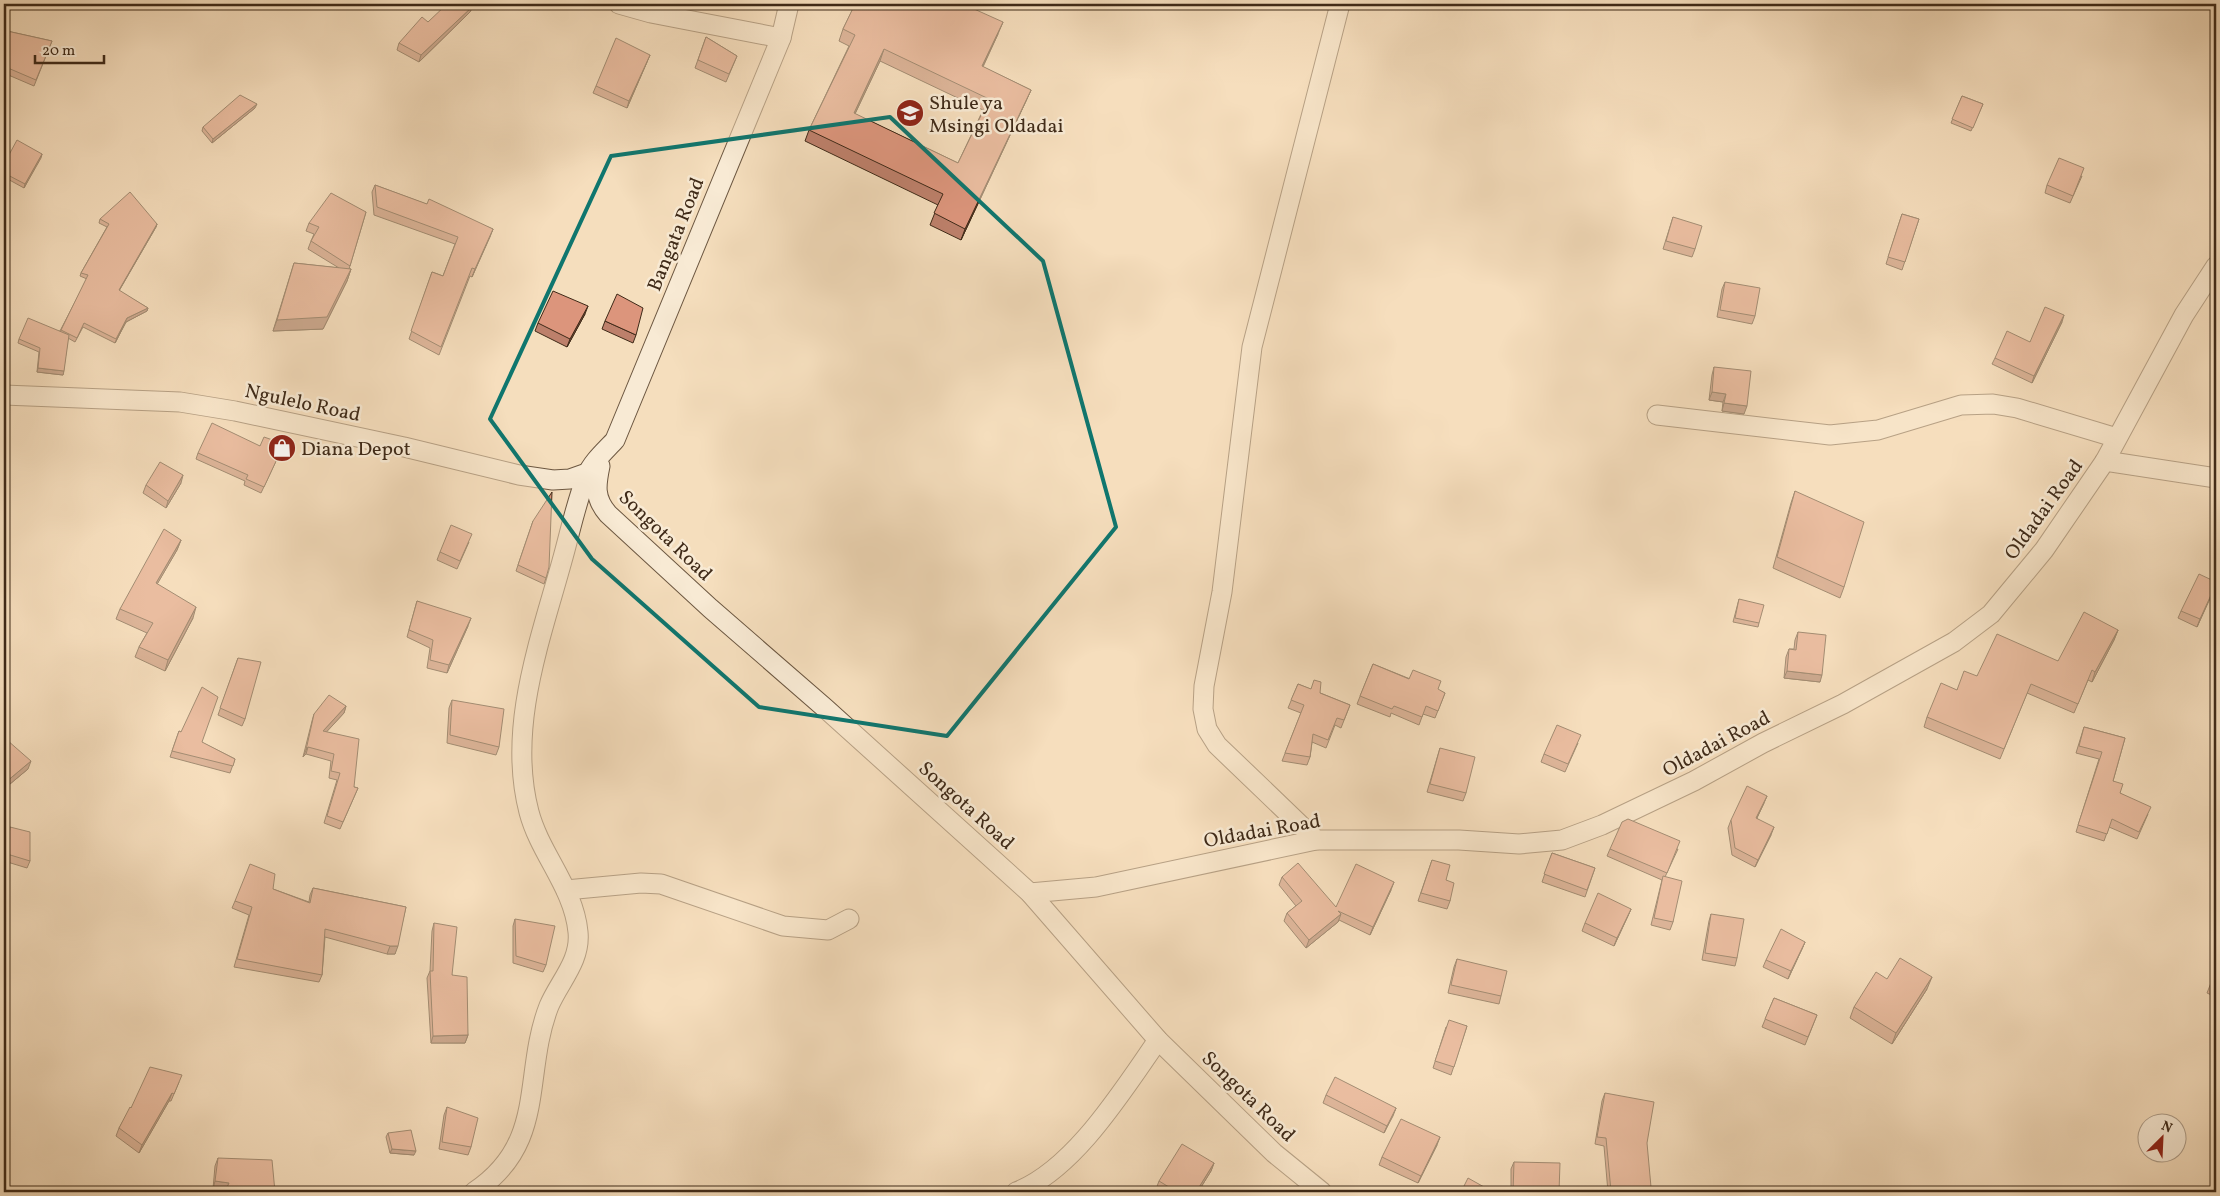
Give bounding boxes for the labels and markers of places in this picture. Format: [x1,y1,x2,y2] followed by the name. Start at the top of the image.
[929,90,1063,141] place label: Shule ya Msingi Oldadai
[895,98,925,128] school or university icon: Shule ya Msingi Oldadai
[267,433,297,463] shop icon: Diana Depot
[301,436,411,464] place label: Diana Depot

